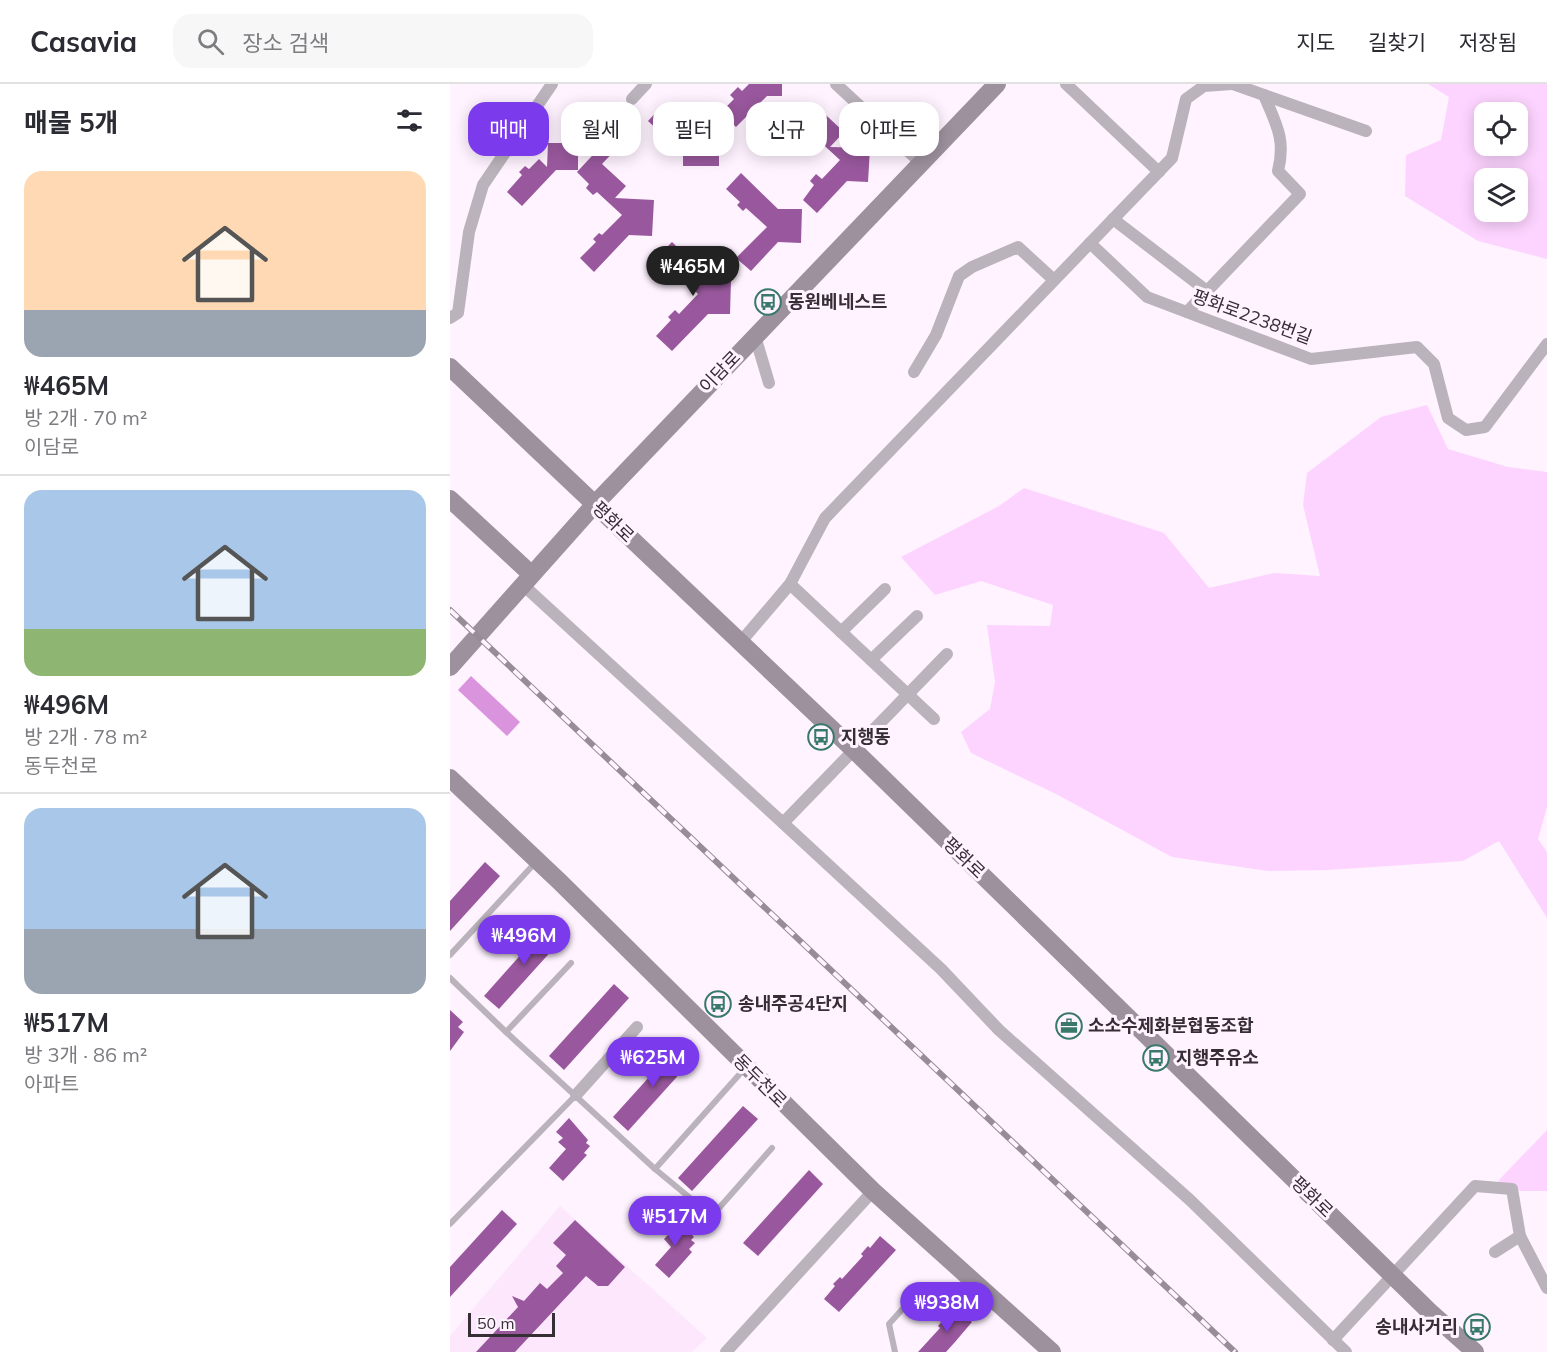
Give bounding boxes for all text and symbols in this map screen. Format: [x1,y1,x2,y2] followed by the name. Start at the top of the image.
[173,14,593,68] search box
[30,24,137,59] text: Casavia
[194,25,227,58] icon: search
[242,29,329,57] text: 장소 검색
[1296,29,1335,55] text: 지도
[1368,29,1426,55] text: 길찾기
[1459,29,1517,55] text: 저장됨
[468,102,549,156] chip: 매매
[561,102,641,156] chip: 월세
[653,102,734,156] chip: 필터
[746,102,827,156] chip: 신규
[839,102,939,156] chip: 아파트
[1474,102,1528,222] map controls
[1474,102,1528,156] button: locate
[393,104,426,137] icon: filters
[24,106,118,139] text: 매물 5개
[1474,168,1528,222] button: layers
[171,210,279,318] icon: home
[651,246,735,297] pin: ₩465M
[660,253,726,278] text: ₩465M
[1189,284,1315,349] street label: 평화로2238번길
[753,287,783,317] bus stop icon: 동원베네스트
[788,290,887,313] place label: 동원베네스트
[694,346,745,398] street label: 이담로
[24,369,109,402] text: ₩465M
[24,405,147,430] text: 방 2개 · 70 m²
[24,434,79,459] text: 이담로
[587,496,639,547] street label: 평화로
[171,529,279,637] icon: home
[24,688,109,721] text: ₩496M
[806,722,836,752] bus stop icon: 지행동
[24,724,147,749] text: 방 2개 · 78 m²
[841,725,891,748] place label: 지행동
[24,753,98,778] text: 동두천로
[938,832,990,883] street label: 평화로
[171,847,279,955] icon: home
[482,915,566,966] pin: ₩496M
[491,922,557,947] text: ₩496M
[703,989,733,1019] bus stop icon: 송내주공4단지
[738,992,848,1015] place label: 송내주공4단지
[24,1006,109,1039] text: ₩517M
[1054,1011,1084,1041] office icon: 소소수제화분협동조합
[1088,1014,1254,1037] place label: 소소수제화분협동조합
[611,1037,695,1088] pin: ₩625M
[24,1042,147,1067] text: 방 3개 · 86 m²
[1141,1043,1171,1073] bus stop icon: 지행주유소
[620,1044,686,1069] text: ₩625M
[1176,1046,1259,1069] place label: 지행주유소
[729,1049,792,1112] street label: 동두천로
[24,1071,79,1096] text: 아파트
[1286,1171,1338,1222] street label: 평화로
[633,1196,717,1247] pin: ₩517M
[642,1203,708,1228] text: ₩517M
[905,1282,989,1333] pin: ₩938M
[914,1289,980,1314] text: ₩938M
[468,1310,555,1338] scale bar
[1462,1312,1492,1342] bus stop icon: 송내사거리
[477,1313,514,1333] text: 50 m
[1375,1315,1458,1338] place label: 송내사거리

